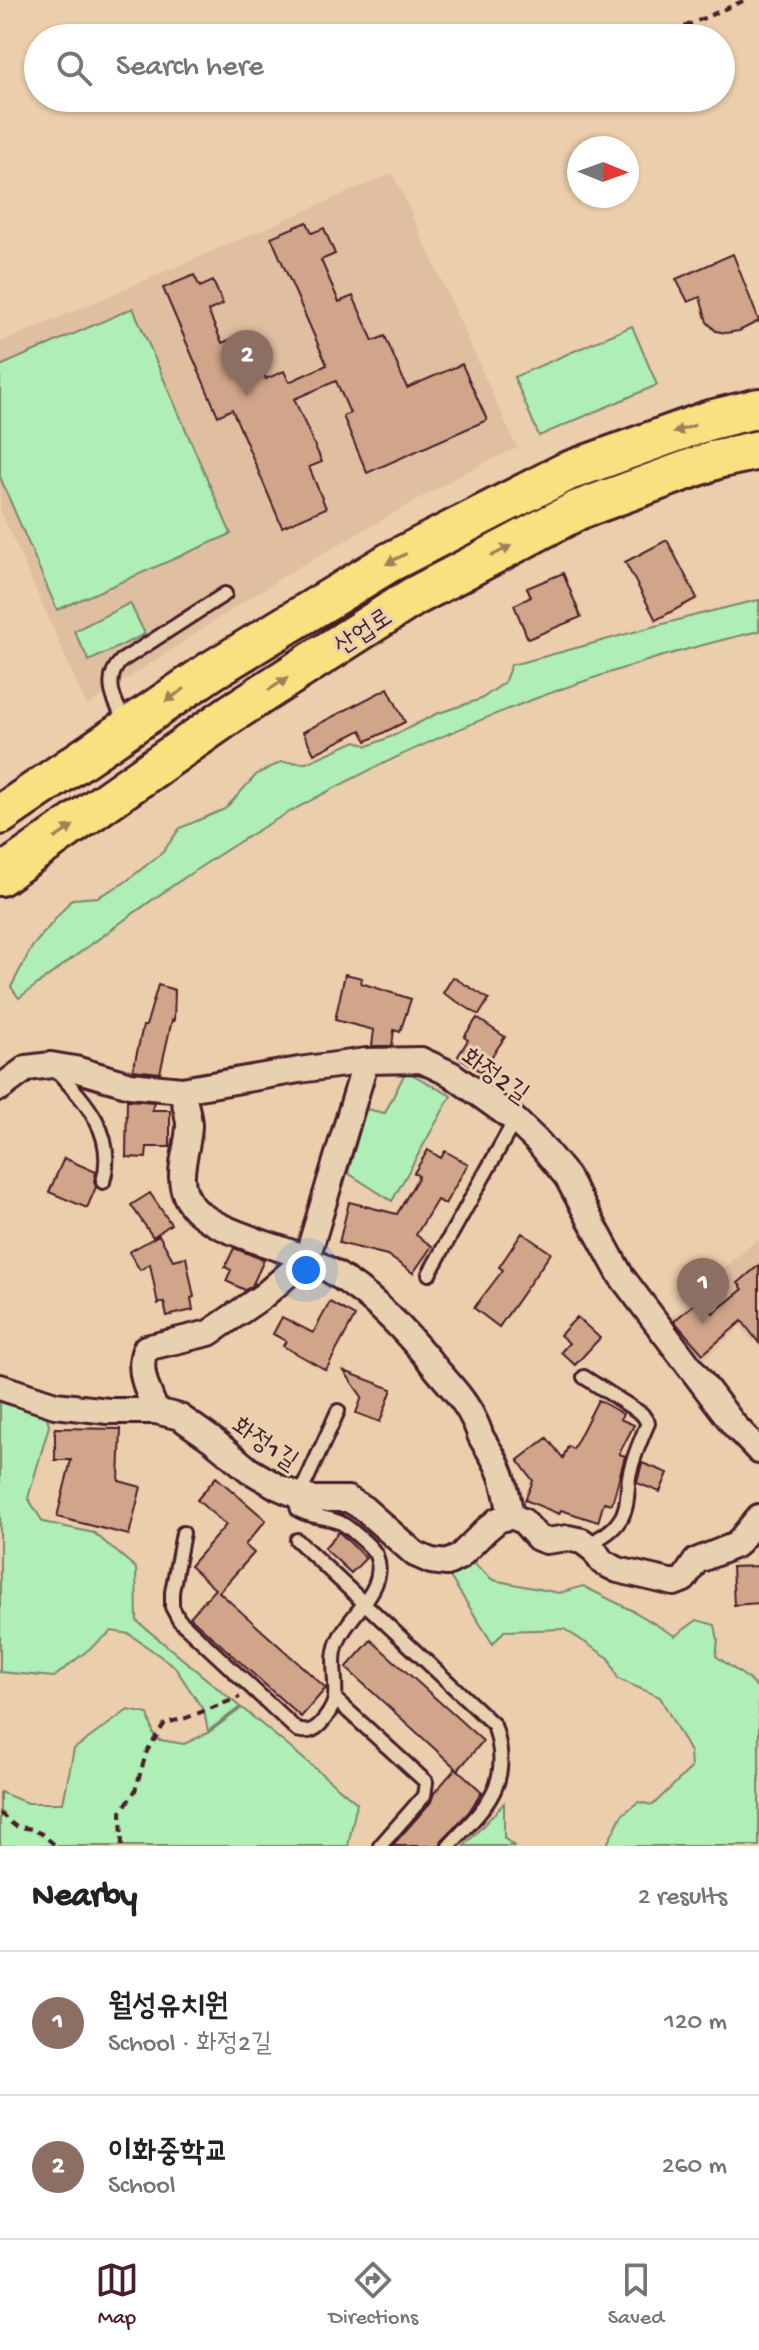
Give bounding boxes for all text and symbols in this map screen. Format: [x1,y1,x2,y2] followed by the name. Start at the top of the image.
[24,24,735,112] search box
[52,46,96,90] icon: search
[116,51,264,86] text: Search here
[567,136,639,208] north arrow
[221,330,273,396] pin: 2
[672,424,696,436] one-way arrow
[490,544,512,558] one-way arrow
[385,552,408,565] one-way arrow
[330,604,399,664] street label: 산업로
[267,677,289,691] one-way arrow
[165,687,186,702] one-way arrow
[54,825,75,840] one-way arrow
[454,1043,533,1112] street label: 화정2길
[286,1250,326,1290] your location
[677,1258,729,1324] pin: 1
[224,1412,303,1479] street label: 화정1길
[32,1878,137,1918] text: Nearby
[638,1883,727,1914] text: 2 results
[108,1991,229,2026] text: 월성유치원
[53,2008,63,2039] text: 1
[664,2008,727,2039] text: 120 m
[108,2030,272,2061] text: School · 화정2길
[108,2137,229,2172] text: 이화중학교
[52,2152,64,2183] text: 2
[662,2152,727,2183] text: 260 m
[108,2172,176,2203] text: School
[95,2258,139,2332] tab: Map
[329,2258,418,2332] tab: Directions
[608,2258,664,2332] tab: Saved

